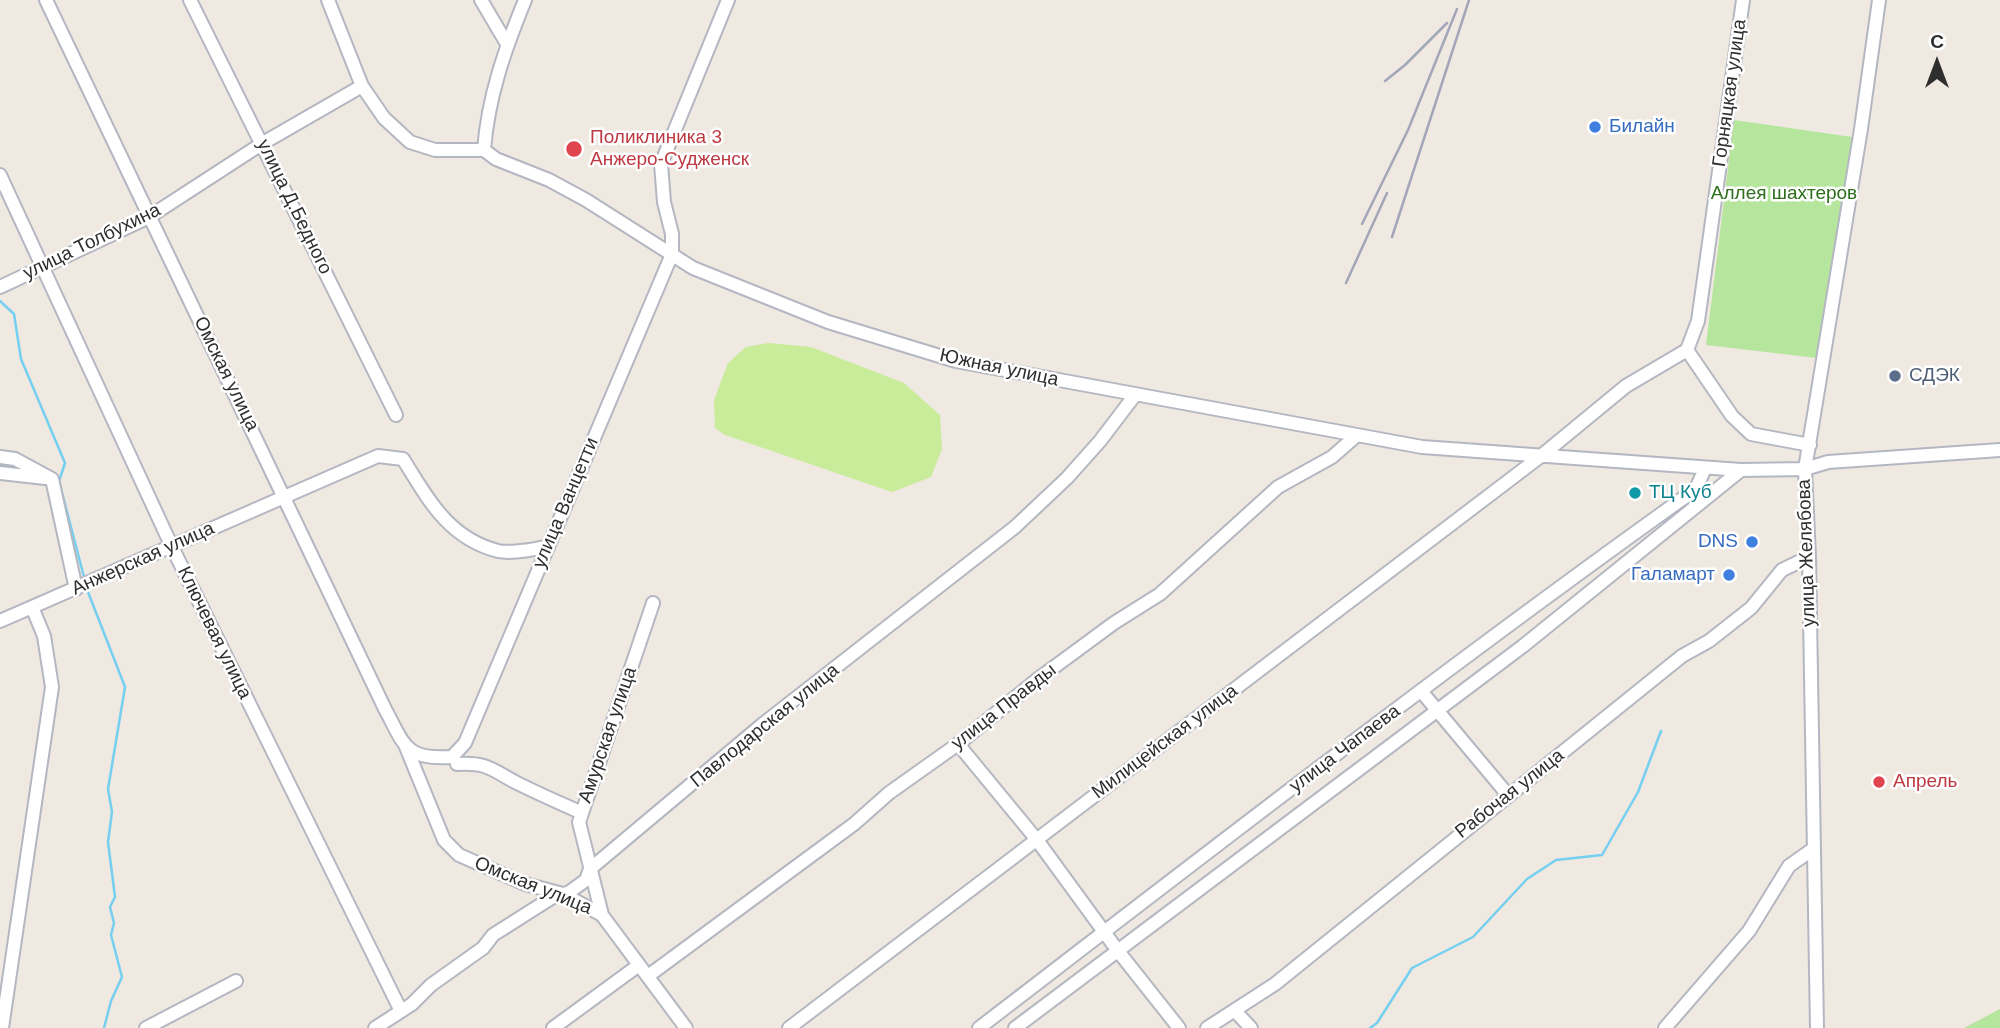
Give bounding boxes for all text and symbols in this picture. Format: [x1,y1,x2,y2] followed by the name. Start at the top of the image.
[1708,18,1752,168] street label: Горняцкая улица
[1902,28,1972,98] north arrow
[1930,31,1944,52] text: С
[1609,116,1675,138] place label: Билайн
[1587,119,1603,135] marker: Билайн
[590,127,749,171] place label: Поликлиника 3 Анжеро-Судженск
[251,136,337,278] street label: улица Д.Бедного
[564,139,584,159] marker: Поликлиника 3 Анжеро-Судженск
[1711,183,1857,205] park label: Аллея шахтеров
[20,199,164,285] street label: улица Толбухина
[188,313,264,435] street label: Омская улица
[938,344,1060,392] street label: Южная улица
[1909,365,1960,387] place label: СДЭК
[1887,368,1903,384] marker: СДЭК
[528,434,604,572] street label: улица Ванцетти
[1793,479,1821,627] street label: улица Желябова
[1649,482,1712,504] place label: ТЦ Куб
[1627,485,1643,501] marker: ТЦ Куб
[68,517,218,601] street label: Анжерская улица
[1698,531,1738,553] place label: DNS
[1744,534,1760,550] marker: DNS
[172,563,256,703] street label: Ключевая улица
[1631,564,1715,586] place label: Галамарт
[1721,567,1737,583] marker: Галамарт
[686,659,844,793] street label: Павлодарская улица
[947,659,1061,755] street label: улица Правды
[574,664,642,806] street label: Амурская улица
[1088,680,1242,804] street label: Милицейская улица
[1285,700,1405,798] street label: улица Чапаева
[1451,744,1569,844] street label: Рабочая улица
[1893,771,1957,793] place label: Апрель
[1871,774,1887,790] marker: Апрель
[471,852,595,920] street label: Омская улица

